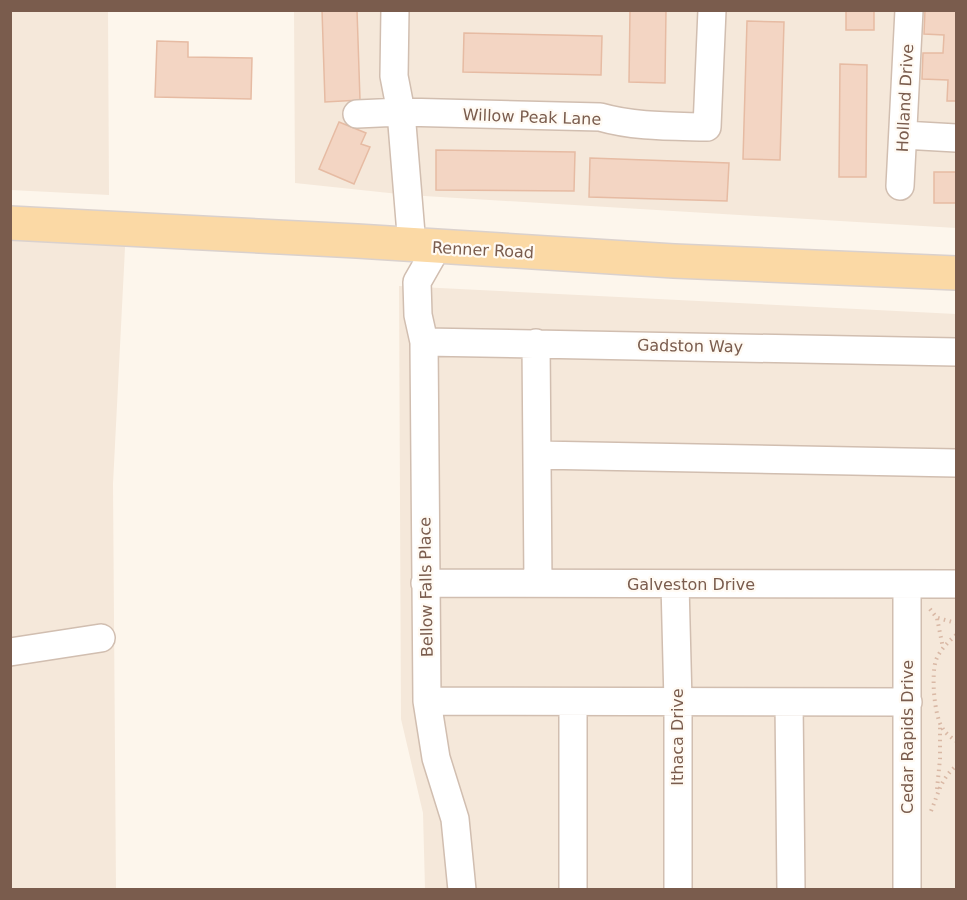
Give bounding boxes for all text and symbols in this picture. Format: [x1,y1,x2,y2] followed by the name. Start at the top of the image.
[893,43,917,153] street label: Holland Drive
[462,105,602,129] street label: Willow Peak Lane
[431,238,535,262] street label: Renner Road
[637,336,743,356] street label: Gadston Way
[415,517,437,657] street label: Bellow Falls Place
[627,575,755,594] street label: Galveston Drive
[898,660,917,814] street label: Cedar Rapids Drive
[668,688,687,786] street label: Ithaca Drive

